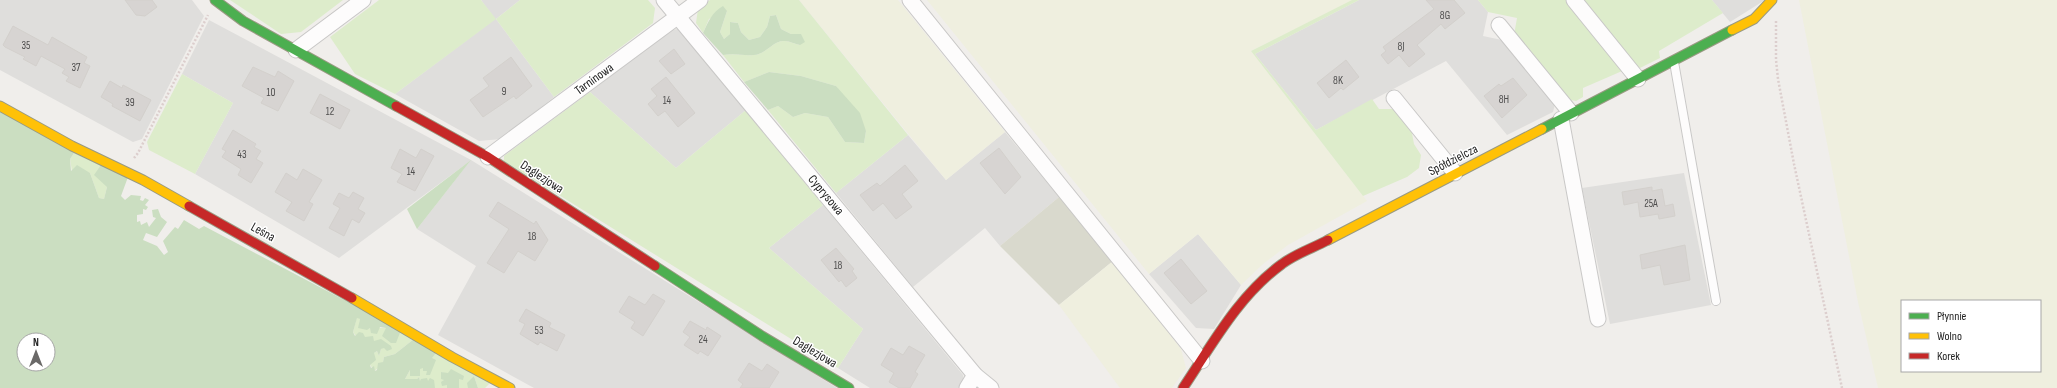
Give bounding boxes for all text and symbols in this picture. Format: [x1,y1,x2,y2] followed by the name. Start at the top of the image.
[1440,9,1450,22] house number: 8G
[21,39,31,52] house number: 35
[1397,40,1405,53] house number: 8J
[571,60,617,98] street label: Tarninowa
[71,61,81,74] house number: 37
[1333,74,1343,87] house number: 8K
[502,85,507,98] house number: 9
[267,86,275,99] house number: 10
[1499,93,1509,106] house number: 8H
[663,94,672,107] house number: 14
[125,96,135,109] house number: 39
[326,105,335,118] house number: 12
[1425,141,1481,179] street label: Spółdzielcza
[237,148,247,161] house number: 43
[517,157,567,197] street label: Daglezjowa
[407,165,416,178] house number: 14
[805,172,847,218] street label: Cyprysowa
[1644,197,1658,210] house number: 25A
[248,219,278,245] street label: Leśna
[528,230,537,243] house number: 18
[834,259,843,272] house number: 18
[1901,300,2041,372] legend
[1937,309,1967,324] text: Płynnie
[534,324,544,337] house number: 53
[1937,329,1962,344] text: Wolno
[16,332,56,372] north arrow
[698,333,708,346] house number: 24
[790,333,840,371] street label: Daglezjowa
[33,336,39,349] text: N
[1937,349,1960,364] text: Korek

